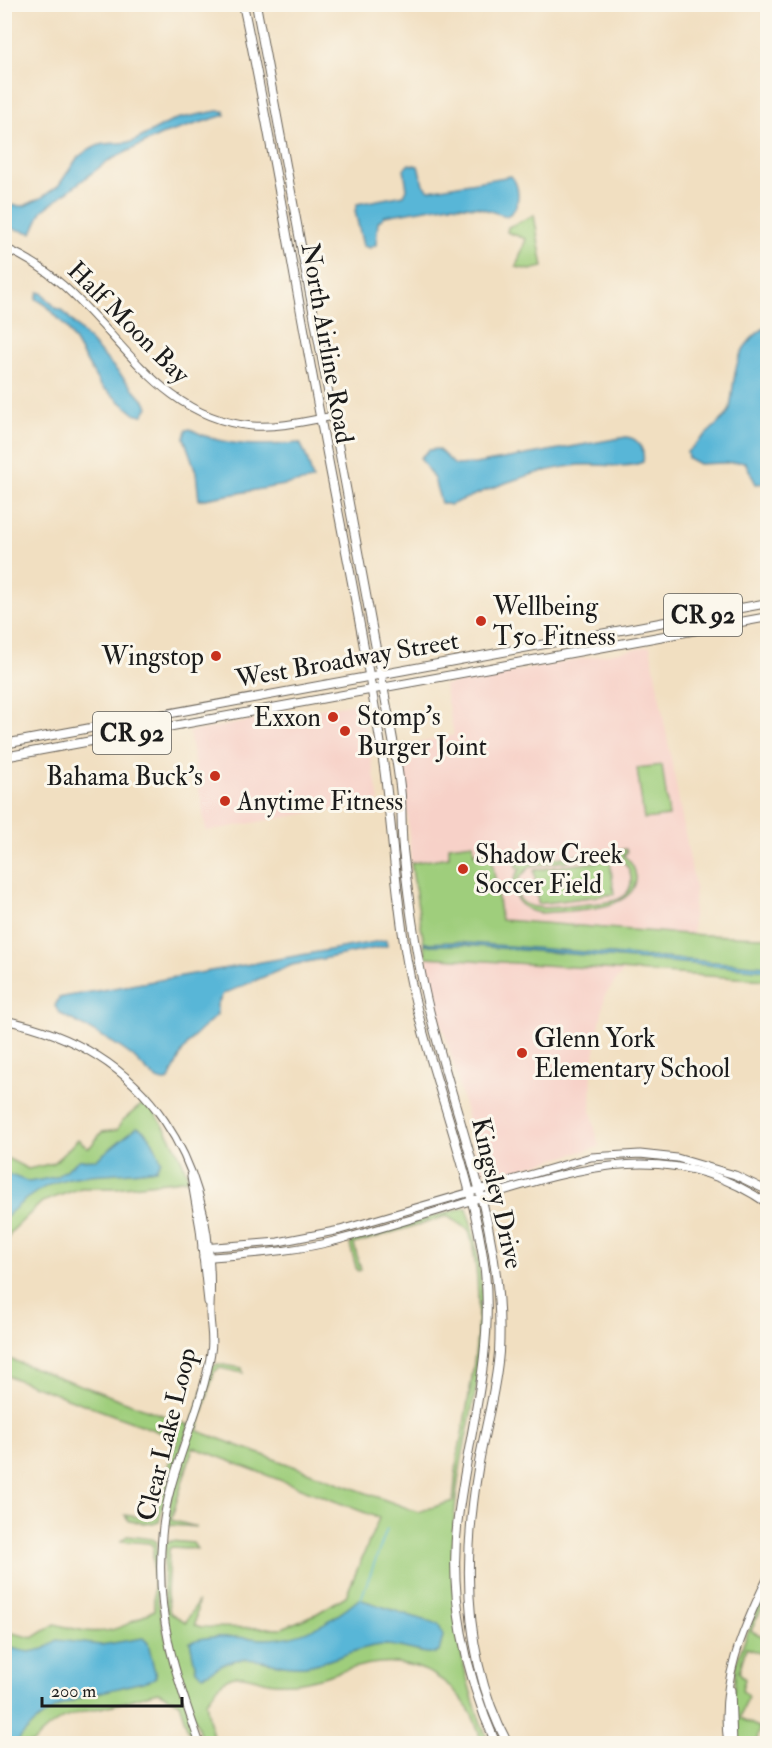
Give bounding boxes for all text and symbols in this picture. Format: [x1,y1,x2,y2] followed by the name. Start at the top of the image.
[294,240,360,446] street label: North Airline Road
[60,255,197,391] street label: Half Moon Bay
[492,591,616,653] place label: Wellbeing T50 Fitness
[664,594,742,636] road number: CR 92
[474,614,488,628] marker: Wellbeing T50 Fitness
[232,625,461,696] street label: West Broadway Street
[101,641,204,674] place label: Wingstop
[209,649,223,663] marker: Wingstop
[357,701,487,763] place label: Stomp's Burger Joint
[254,702,321,734] place label: Exxon
[326,710,340,724] marker: Exxon
[93,712,171,754] road number: CR 92
[338,724,352,738] marker: Stomp's Burger Joint
[46,761,203,793] place label: Bahama Buck's
[208,769,222,783] marker: Bahama Buck's
[236,786,403,818] place label: Anytime Fitness
[218,794,232,808] marker: Anytime Fitness
[475,839,624,901] place label: Shadow Creek Soccer Field
[456,862,470,876] marker: Shadow Creek Soccer Field
[534,1023,731,1085] place label: Glenn York Elementary School
[515,1046,529,1060] marker: Glenn York Elementary School
[464,1115,530,1272] street label: Kingsley Drive
[130,1344,205,1524] street label: Clear Lake Loop
[42,1670,182,1708] scale bar
[51,1680,96,1703] text: 200 m

